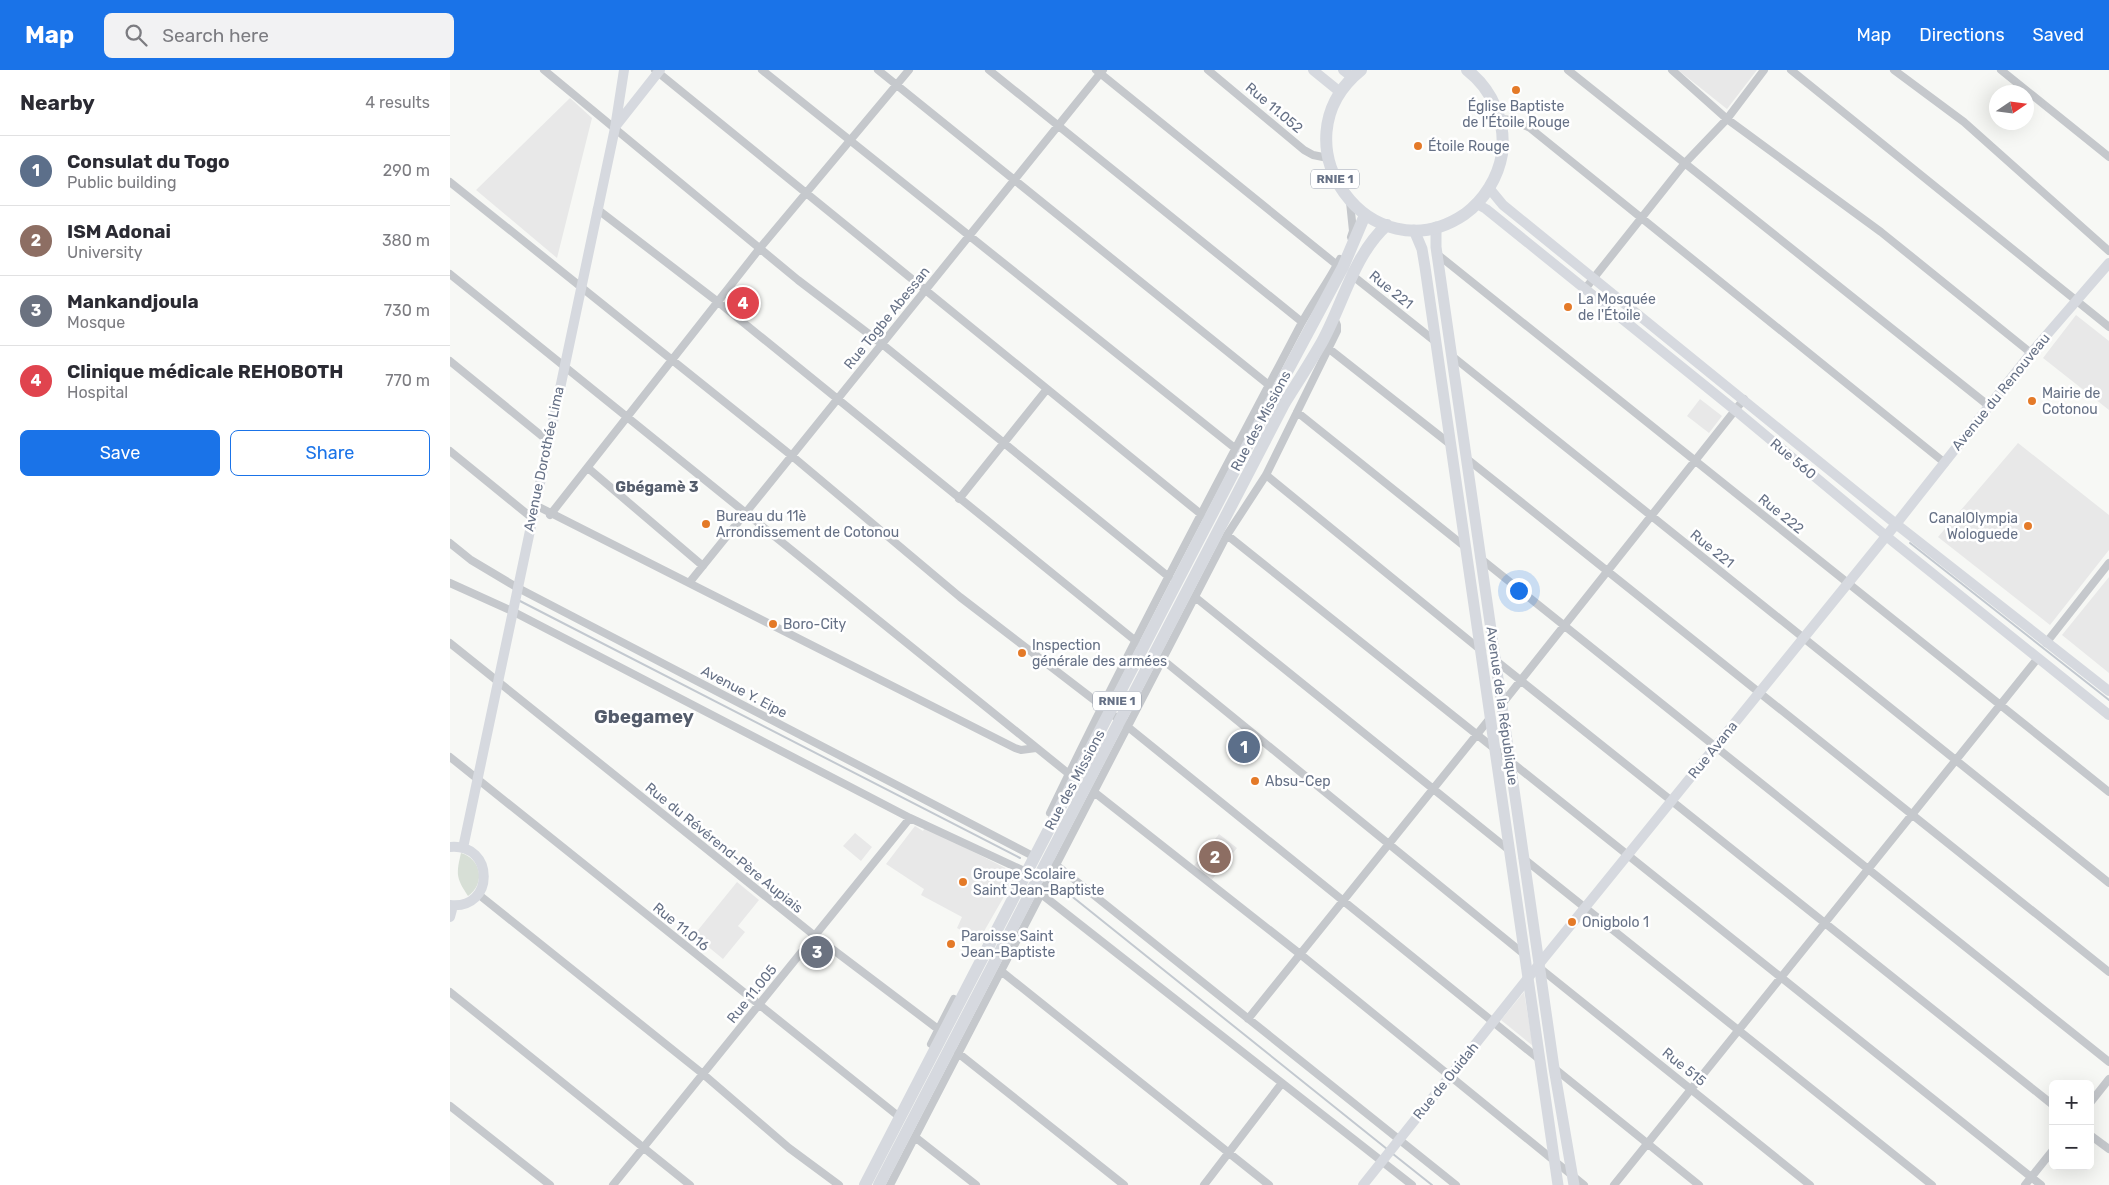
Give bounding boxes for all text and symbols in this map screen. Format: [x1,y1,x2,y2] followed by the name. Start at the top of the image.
[104,13,454,58] search box
[25,21,74,49] text: Map
[122,21,150,49] icon: search
[162,24,269,47] text: Search here
[1856,24,1891,46] text: Map
[1919,24,2005,46] text: Directions
[2033,24,2084,46] text: Saved
[1242,79,1306,137] street label: Rue 11.052
[1510,84,1522,96] marker: Église Baptiste de l'Étoile Rouge
[1989,85,2034,130] north arrow
[20,90,95,115] text: Nearby
[365,93,430,112] text: 4 results
[1462,97,1570,131] place label: Église Baptiste de l'Étoile Rouge
[1428,137,1510,155] place label: Étoile Rouge
[1412,140,1424,152] marker: Étoile Rouge
[67,150,230,173] text: Consulat du Togo
[32,161,40,180] text: 1
[383,161,430,180] text: 290 m
[1311,170,1359,188] road number: RNIE 1
[67,173,177,192] text: Public building
[67,220,171,243] text: ISM Adonai
[31,231,41,250] text: 2
[382,231,430,250] text: 380 m
[67,243,143,262] text: University
[840,263,934,373] street label: Rue Togbe Abessan
[1366,267,1416,313] street label: Rue 221
[727,284,759,322] pin: 4
[67,290,199,313] text: Mankandjoula
[1578,291,1656,324] place label: La Mosquée de l'Étoile
[31,301,41,320] text: 3
[384,301,430,320] text: 730 m
[1562,301,1574,313] marker: La Mosquée de l'Étoile
[67,313,125,332] text: Mosque
[1948,330,2054,454] street label: Avenue du Renouveau
[67,360,343,383] text: Clinique médicale REHOBOTH
[1227,368,1295,474] street label: Rue des Missions
[31,371,41,390] text: 4
[385,371,430,390] text: 770 m
[67,383,128,402] text: Hospital
[520,385,568,533] street label: Avenue Dorothée Lima
[2042,385,2101,418] place label: Mairie de Cotonou
[2026,395,2038,407] marker: Mairie de Cotonou
[20,430,220,476] button: Save
[230,430,430,476] button: Share
[1767,435,1819,483] street label: Rue 560
[615,478,699,496] district label: Gbégamè 3
[1755,491,1807,537] street label: Rue 222
[716,508,899,541] place label: Bureau du 11è Arrondissement de Cotonou
[1929,510,2018,543] place label: CanalOlympia Wologuede
[700,518,712,530] marker: Bureau du 11è Arrondissement de Cotonou
[2022,520,2034,532] marker: CanalOlympia Wologuede
[1687,526,1737,572] street label: Rue 221
[1506,578,1532,604] your location
[783,616,847,633] place label: Boro-City
[767,618,779,630] marker: Boro-City
[1482,626,1522,787] street label: Avenue de la République
[1032,637,1167,670] place label: Inspection générale des armées
[1016,647,1028,659] marker: Inspection générale des armées
[698,662,790,722] street label: Avenue Y. Eipe
[1093,692,1141,710] road number: RNIE 1
[594,705,695,728] district label: Gbegamey
[1685,718,1741,782] street label: Rue Avana
[1041,727,1109,833] street label: Rue des Missions
[1228,728,1260,766] pin: 1
[1265,773,1331,790] place label: Absu-Cep
[1249,775,1261,787] marker: Absu-Cep
[642,779,806,917] street label: Rue du Révérend-Père Aupiais
[1199,838,1231,876] pin: 2
[973,866,1105,899] place label: Groupe Scolaire Saint Jean-Baptiste
[957,876,969,888] marker: Groupe Scolaire Saint Jean-Baptiste
[649,899,713,955] street label: Rue 11.016
[1582,914,1649,931] place label: Onigbolo 1
[1566,916,1578,928] marker: Onigbolo 1
[961,928,1055,961] place label: Paroisse Saint Jean-Baptiste
[801,933,833,971] pin: 3
[945,938,957,950] marker: Paroisse Saint Jean-Baptiste
[723,961,781,1027] street label: Rue 11.005
[1410,1039,1482,1123] street label: Rue de Ouidah
[1659,1044,1709,1090] street label: Rue 515
[2049,1080,2094,1170] map controls
[2049,1080,2094,1125] button: +
[2049,1125,2094,1170] button: −

